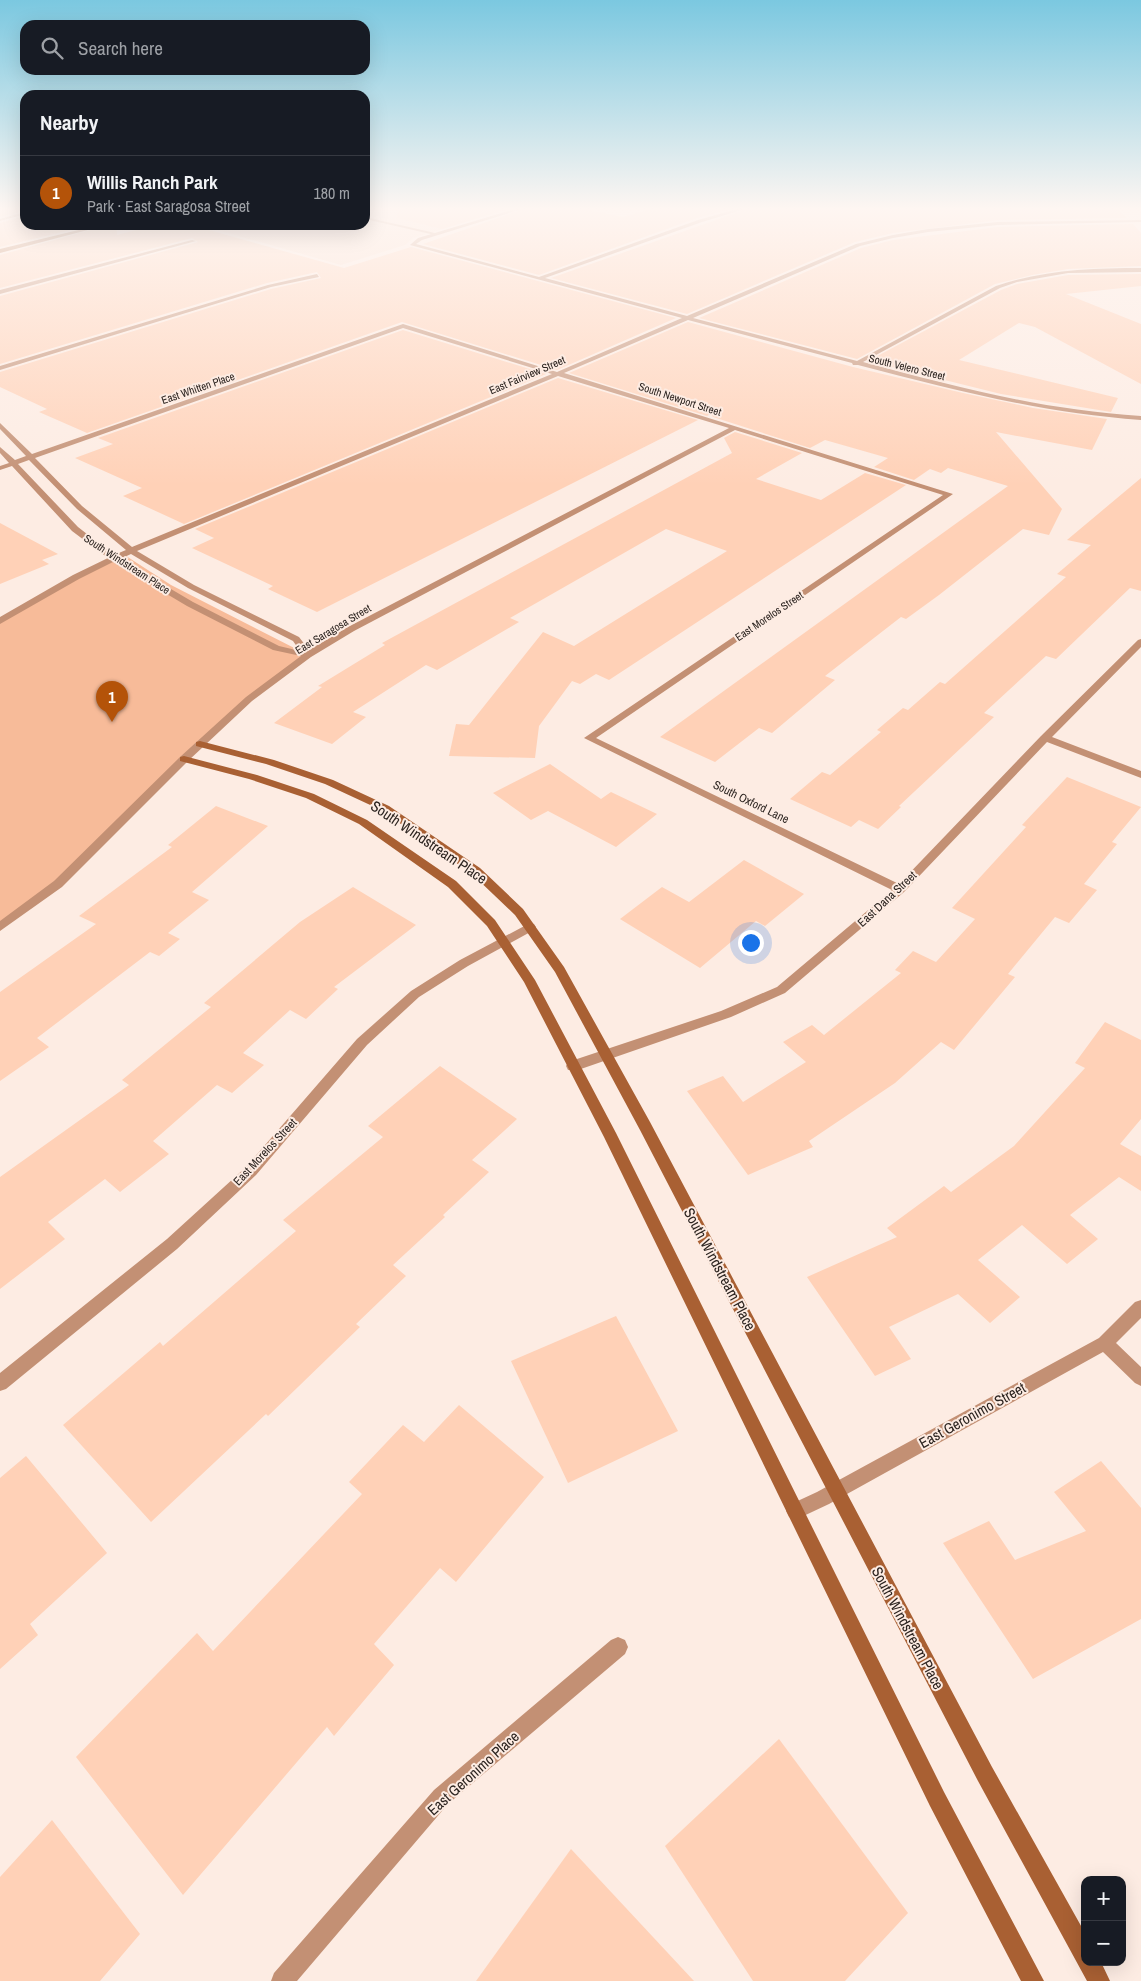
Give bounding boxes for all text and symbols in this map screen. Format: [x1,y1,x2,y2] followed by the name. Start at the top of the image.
[20,20,370,75] search box
[38,34,66,62] icon: search
[78,35,163,61] text: Search here
[40,108,98,137] text: Nearby
[87,169,218,195] text: Willis Ranch Park
[52,182,60,204] text: 1
[314,182,350,204] text: 180 m
[87,195,250,217] text: Park · East Saragosa Street
[867,351,947,383] street label: South Velero Street
[487,352,568,397] street label: East Fairview Street
[159,369,237,407] street label: East Whitten Place
[637,379,724,419] street label: South Newport Street
[81,531,173,597] street label: South Windstream Place
[732,588,806,644] street label: East Morelos Street
[293,601,374,657] street label: East Saragosa Street
[96,681,128,722] pin: 1
[710,777,792,827] street label: South Oxford Lane
[367,795,491,889] street label: South Windstream Place
[854,867,920,930] street label: East Dana Street
[738,930,764,956] your location
[230,1115,300,1189] street label: East Morelos Street
[679,1204,761,1334] street label: South Windstream Place
[915,1377,1030,1453] street label: East Geronimo Street
[867,1563,949,1693] street label: South Windstream Place
[423,1726,524,1820] street label: East Geronimo Place
[1081,1876,1126,1966] map controls
[1081,1876,1126,1921] button: +
[1081,1921,1126,1966] button: −

